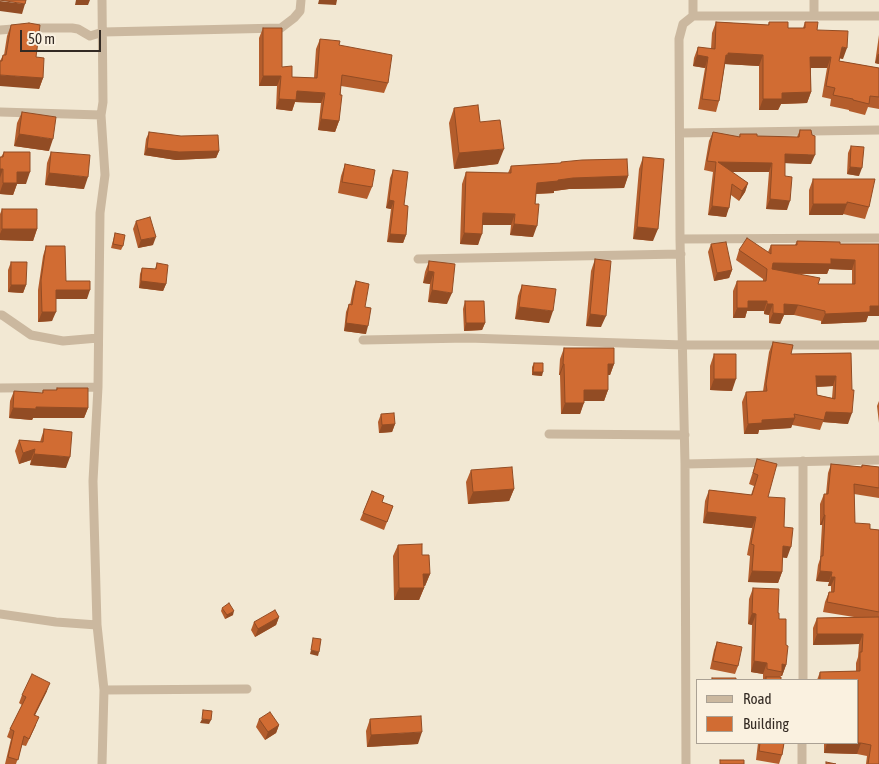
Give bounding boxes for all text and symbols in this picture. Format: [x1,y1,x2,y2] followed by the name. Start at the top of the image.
[22,20,104,52] scale bar
[28,30,55,47] text: 50 m
[696,679,859,744] legend
[743,690,772,707] text: Road
[743,715,789,732] text: Building

